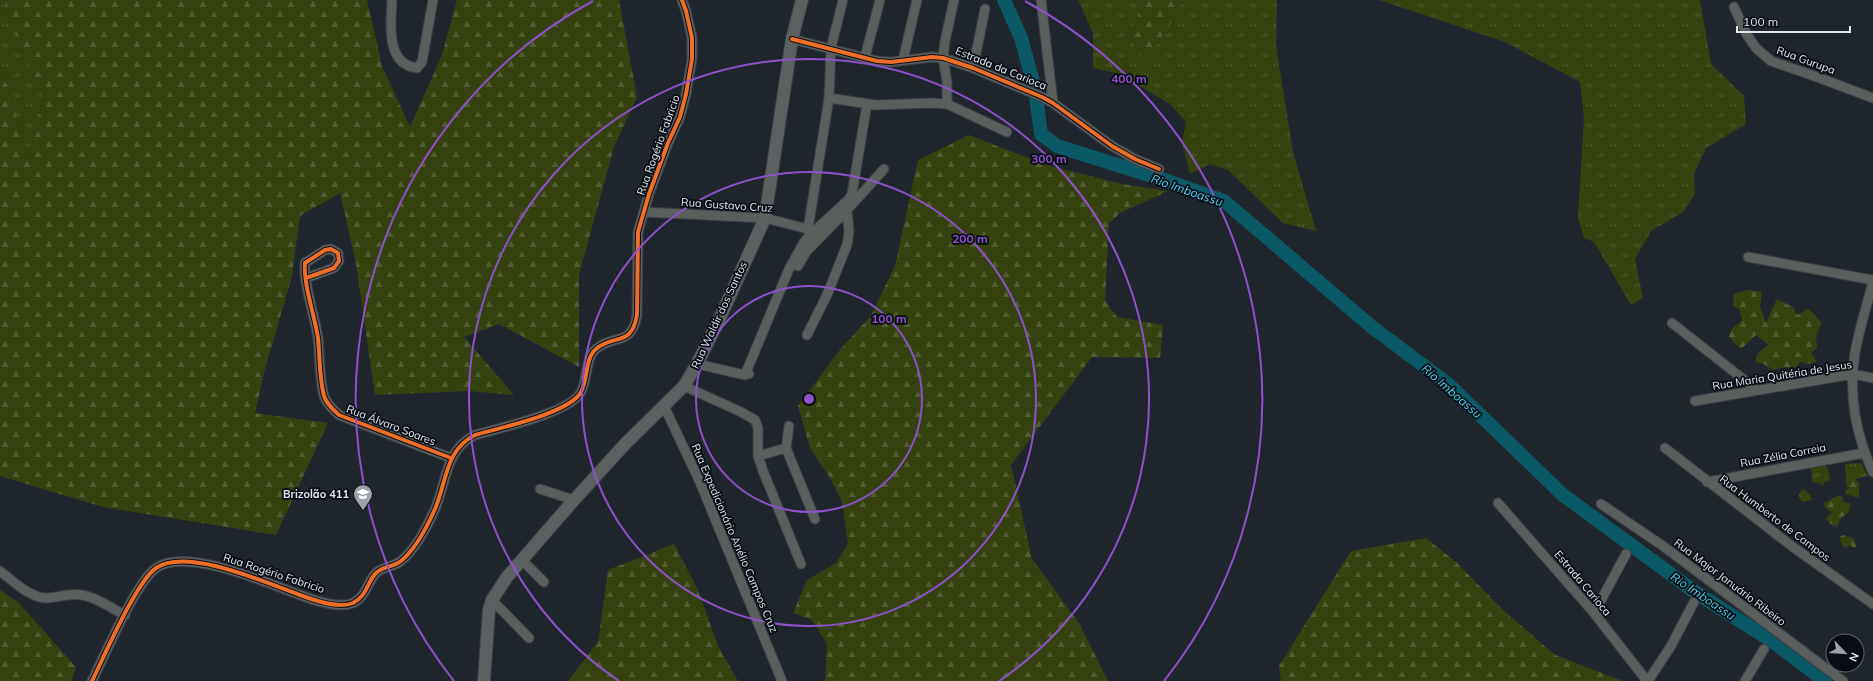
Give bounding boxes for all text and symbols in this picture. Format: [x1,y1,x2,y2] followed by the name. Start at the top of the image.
[1737,8,1850,34] scale bar
[1743,14,1778,29] text: 100 m
[953,43,1049,93] street label: Estrada da Carioca
[1775,43,1837,77] street label: Rua Gurupa
[1111,71,1147,86] text: 400 m
[633,93,683,197] street label: Rua Rogério Fabricio
[1031,151,1067,166] text: 300 m
[1149,171,1225,209] water label: Rio Imboassu
[681,195,774,215] street label: Rua Gustavo Cruz
[952,231,988,246] text: 200 m
[688,259,750,371] street label: Rua Waldir dos Santos
[871,311,907,326] text: 100 m
[1711,357,1853,393] street label: Rua Maria Quitéria de Jesus
[1419,361,1485,421] water label: Rio Imboassu
[802,392,816,406] centre of rings
[344,402,438,448] street label: Rua Álvaro Soares
[1739,440,1827,470] street label: Rua Zélia Correia
[689,441,781,635] street label: Rua Expedicionário Anélio Campos Cruz
[1717,472,1833,564] street label: Rua Humberto de Campos
[352,483,374,511] school or university icon: Brizolão 411
[283,487,349,501] place label: Brizolão 411
[1671,535,1789,629] street label: Rua Major Januário Ribeiro
[1552,547,1614,619] street label: Estrada Carioca
[222,550,326,596] street label: Rua Rogério Fabricio
[1668,569,1738,623] water label: Rio Imboassu
[1825,633,1865,673] north arrow
[1846,651,1862,664] text: N

